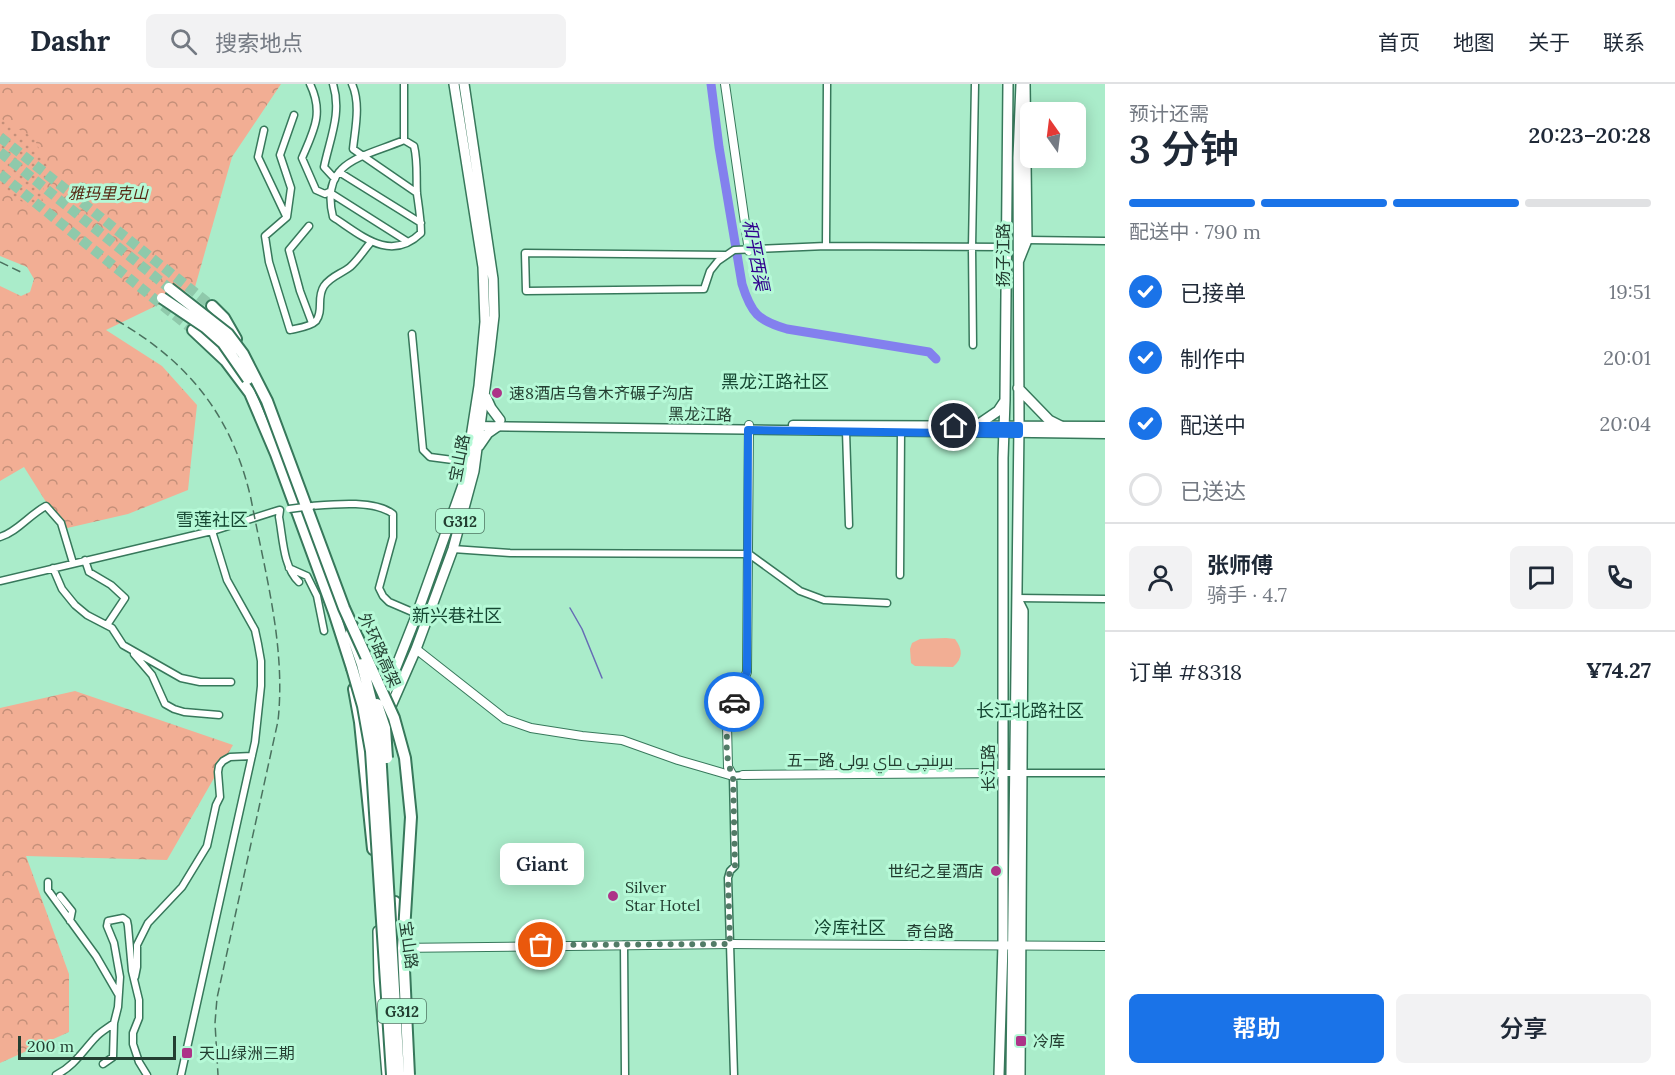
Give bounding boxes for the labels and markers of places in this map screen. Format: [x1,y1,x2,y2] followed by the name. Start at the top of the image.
[509,383,694,403] place label: 速8酒店乌鲁木齐碾子沟店
[490,386,504,400] marker: 速8酒店乌鲁木齐碾子沟店
[928,400,979,451] pin
[499,843,583,885] callout: Giant
[888,861,984,881] place label: 世纪之星酒店
[989,864,1003,878] marker: 世纪之星酒店
[625,877,700,915] place label: Silver Star Hotel
[606,889,620,903] marker: Silver Star Hotel
[515,919,566,970] pin
[1033,1031,1065,1051] place label: 冷库
[1014,1034,1028,1048] marker: 冷库
[199,1043,295,1063] place label: 天山绿洲三期
[180,1046,194,1060] marker: 天山绿洲三期

